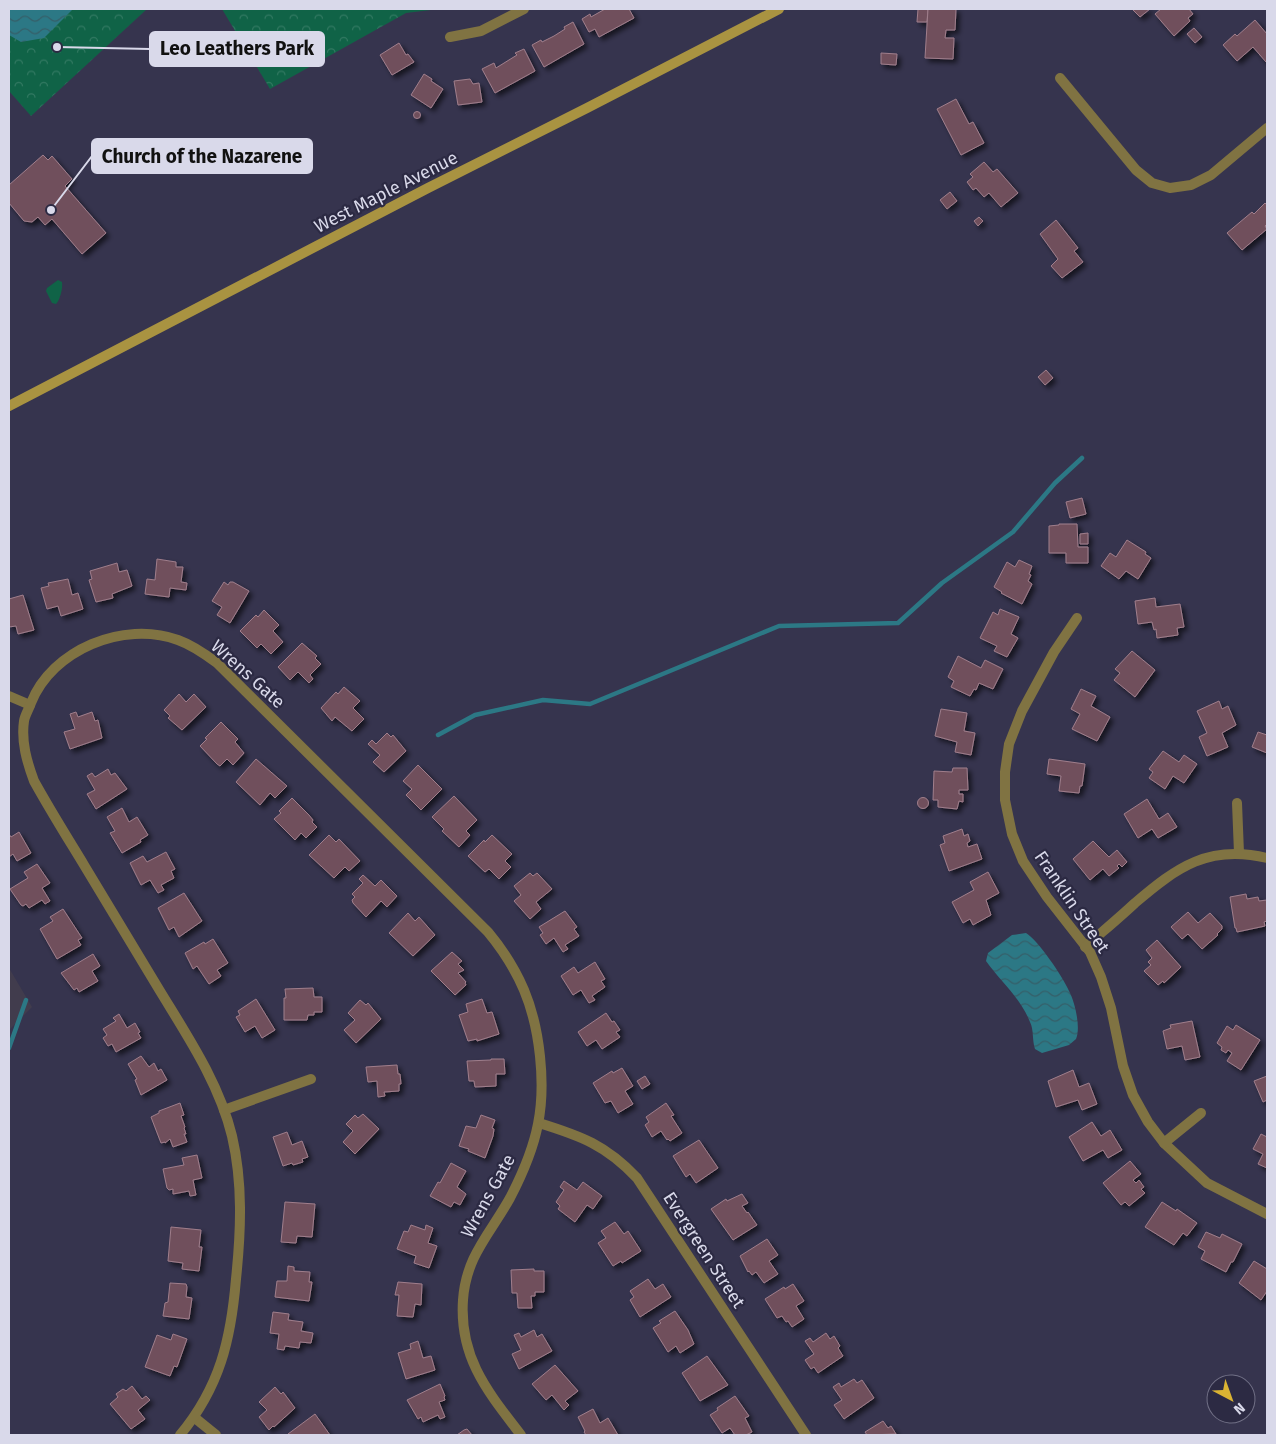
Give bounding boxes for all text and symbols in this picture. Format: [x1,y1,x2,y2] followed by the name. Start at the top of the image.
[150,32,324,66] callout: Leo Leathers Park
[160,37,315,60] text: Leo Leathers Park
[92,139,312,173] callout: Church of the Nazarene
[102,145,302,168] text: Church of the Nazarene
[311,146,461,238] street label: West Maple Avenue
[206,635,290,713] street label: Wrens Gate
[1030,847,1115,958] street label: Franklin Street
[456,1150,520,1242] street label: Wrens Gate
[658,1188,750,1313] street label: Evergreen Street
[1206,1374,1256,1424] north arrow
[1230,1399,1248,1418] text: N

